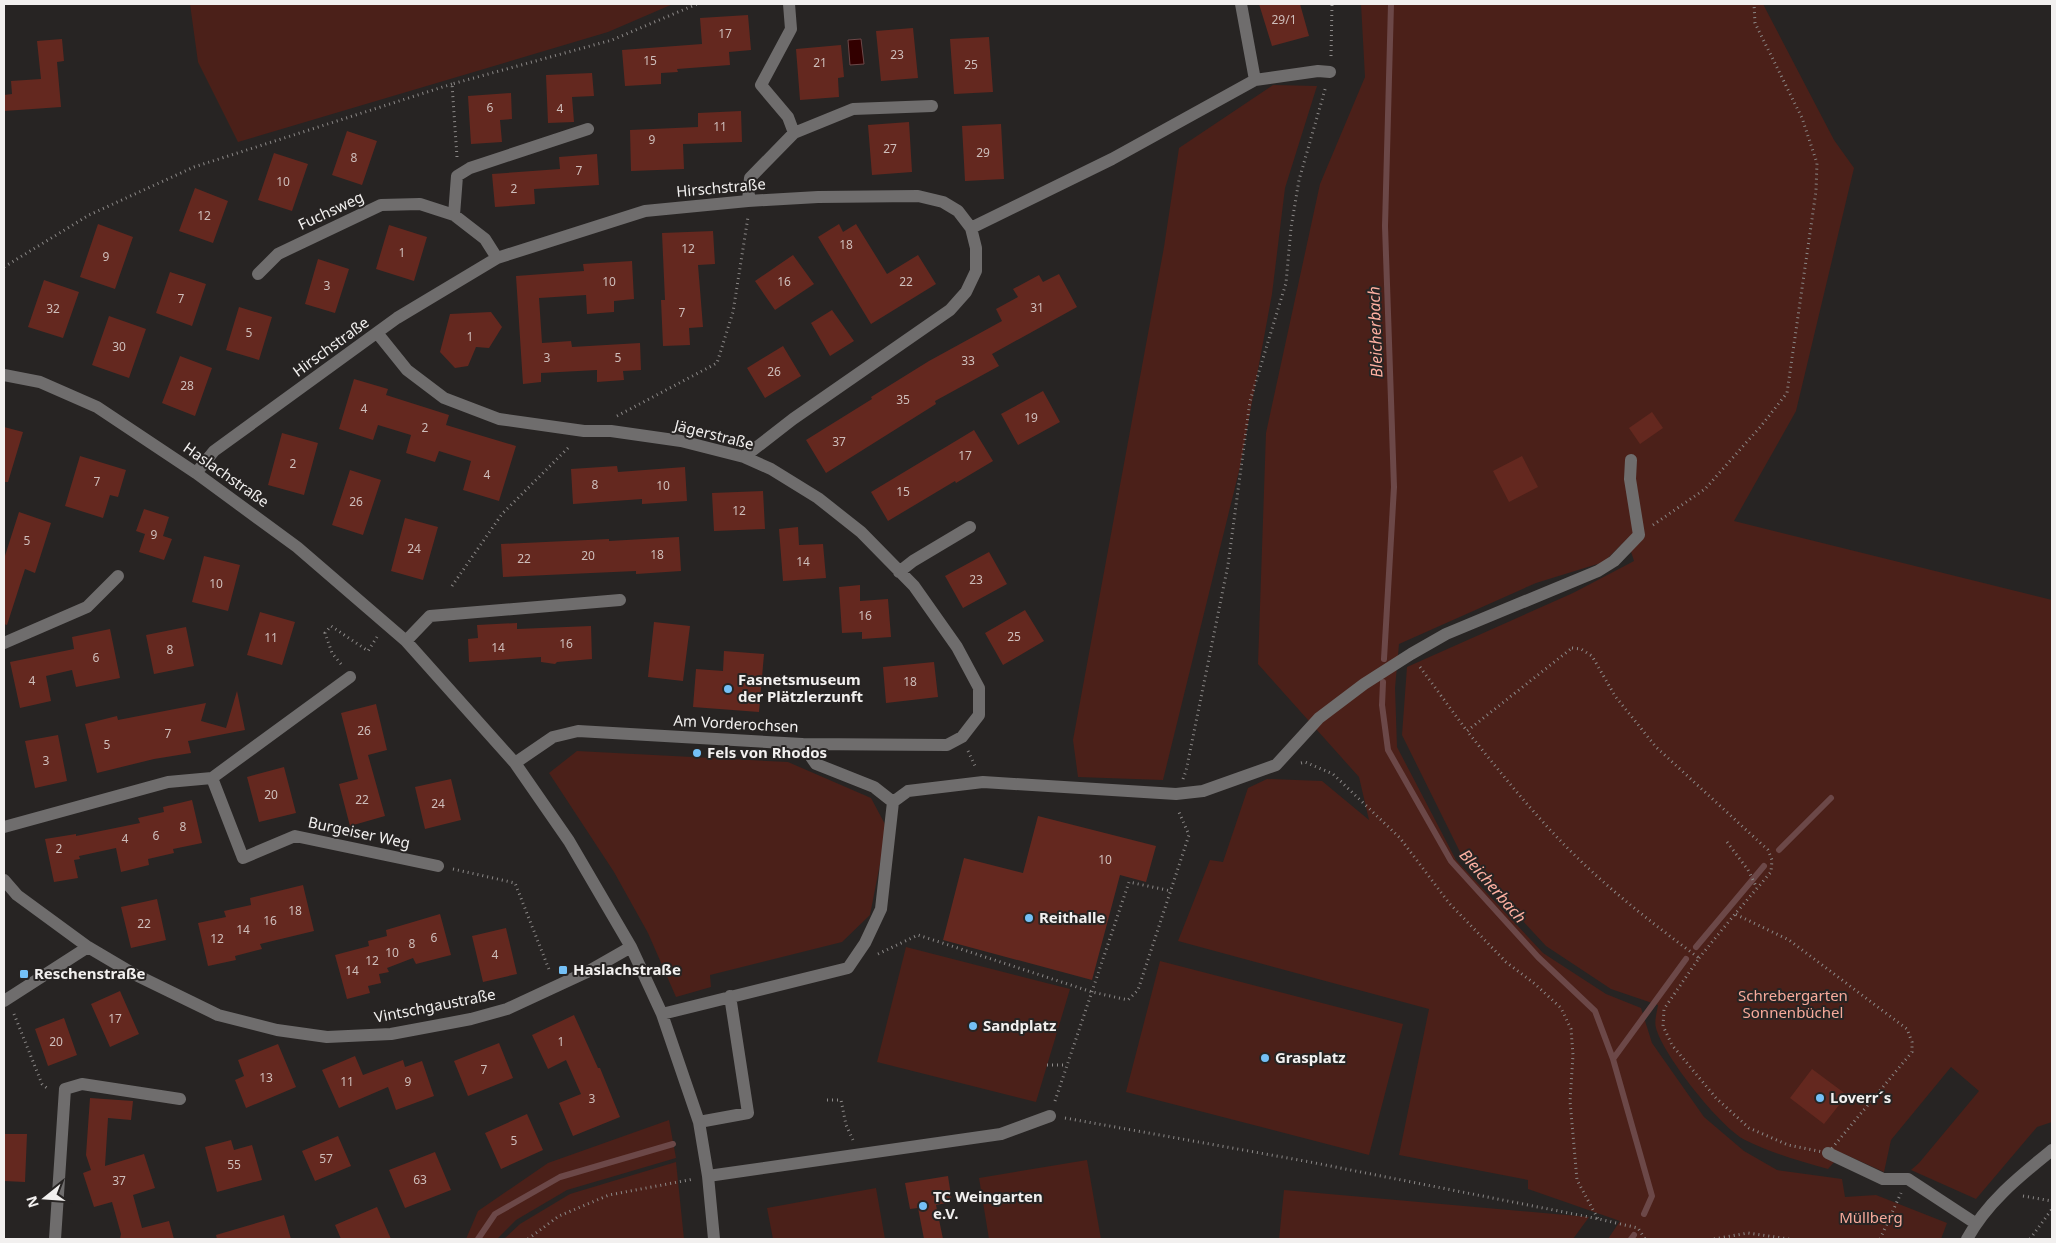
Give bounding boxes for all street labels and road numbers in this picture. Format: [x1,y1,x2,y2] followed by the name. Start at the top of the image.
[675,173,766,201] street label: Hirschstraße
[295,186,367,234] street label: Fuchsweg
[288,312,373,381] street label: Hirschstraße
[670,414,756,454] street label: Jägerstraße
[180,437,273,511] street label: Haslachstraße
[673,710,799,736] street label: Am Vorderochsen
[306,811,412,853] street label: Burgeiser Weg
[373,983,497,1027] street label: Vintschgaustraße

